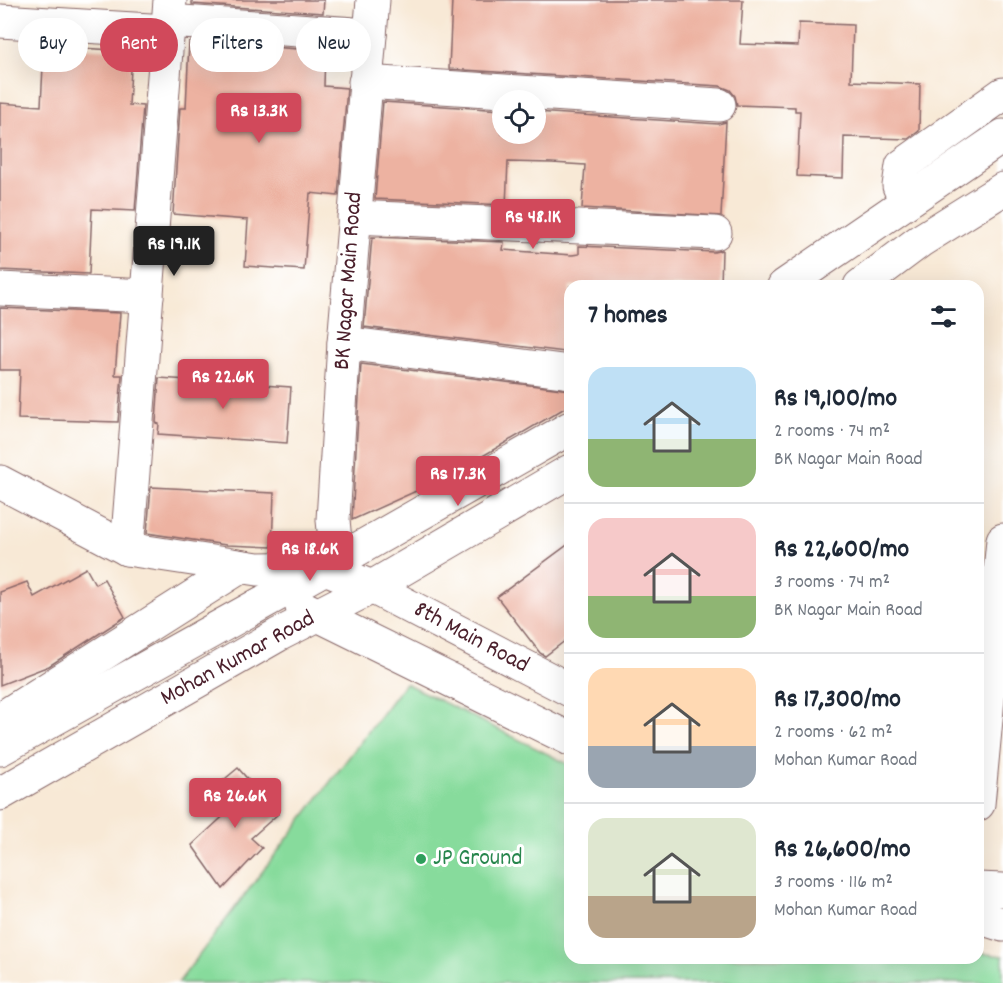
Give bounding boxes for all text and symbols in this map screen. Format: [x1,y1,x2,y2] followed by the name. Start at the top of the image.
[18,18,88,72] chip: Buy
[100,18,178,72] chip: Rent
[190,18,284,72] chip: Filters
[296,18,371,72] chip: New
[492,90,546,144] map controls
[492,90,546,144] button: locate
[197,93,321,144] pin: Rs 13.3K
[230,98,288,126] text: Rs 13.3K
[326,191,372,371] street label: BK Nagar Main Road
[471,199,595,250] pin: Rs 48.1K
[505,204,561,232] text: Rs 48.1K
[112,226,236,277] pin: Rs 19.1K
[147,231,201,259] text: Rs 19.1K
[588,298,668,335] text: 7 homes
[927,300,960,333] icon: filters
[161,359,285,410] pin: Rs 22.6K
[192,364,254,392] text: Rs 22.6K
[774,381,897,418] text: Rs 19,100/mo
[636,391,708,463] icon: home
[774,418,890,446] text: 2 rooms · 74 m²
[774,446,923,474] text: BK Nagar Main Road
[396,456,520,507] pin: Rs 17.3K
[430,461,486,489] text: Rs 17.3K
[248,531,372,582] pin: Rs 18.6K
[774,532,909,569] text: Rs 22,600/mo
[281,536,339,564] text: Rs 18.6K
[636,542,708,614] icon: home
[774,569,890,597] text: 3 rooms · 74 m²
[407,593,535,683] street label: 8th Main Road
[774,597,923,625] text: BK Nagar Main Road
[155,602,321,716] street label: Mohan Kumar Road
[774,682,901,719] text: Rs 17,300/mo
[636,692,708,764] icon: home
[774,719,893,747] text: 2 rooms · 62 m²
[774,747,917,775] text: Mohan Kumar Road
[173,778,297,829] pin: Rs 26.6K
[203,783,267,811] text: Rs 26.6K
[774,832,911,869] text: Rs 26,600/mo
[433,842,523,876] place label: JP Ground
[636,842,708,914] icon: home
[414,852,428,866] marker: JP Ground
[774,869,893,897] text: 3 rooms · 116 m²
[774,897,917,925] text: Mohan Kumar Road

